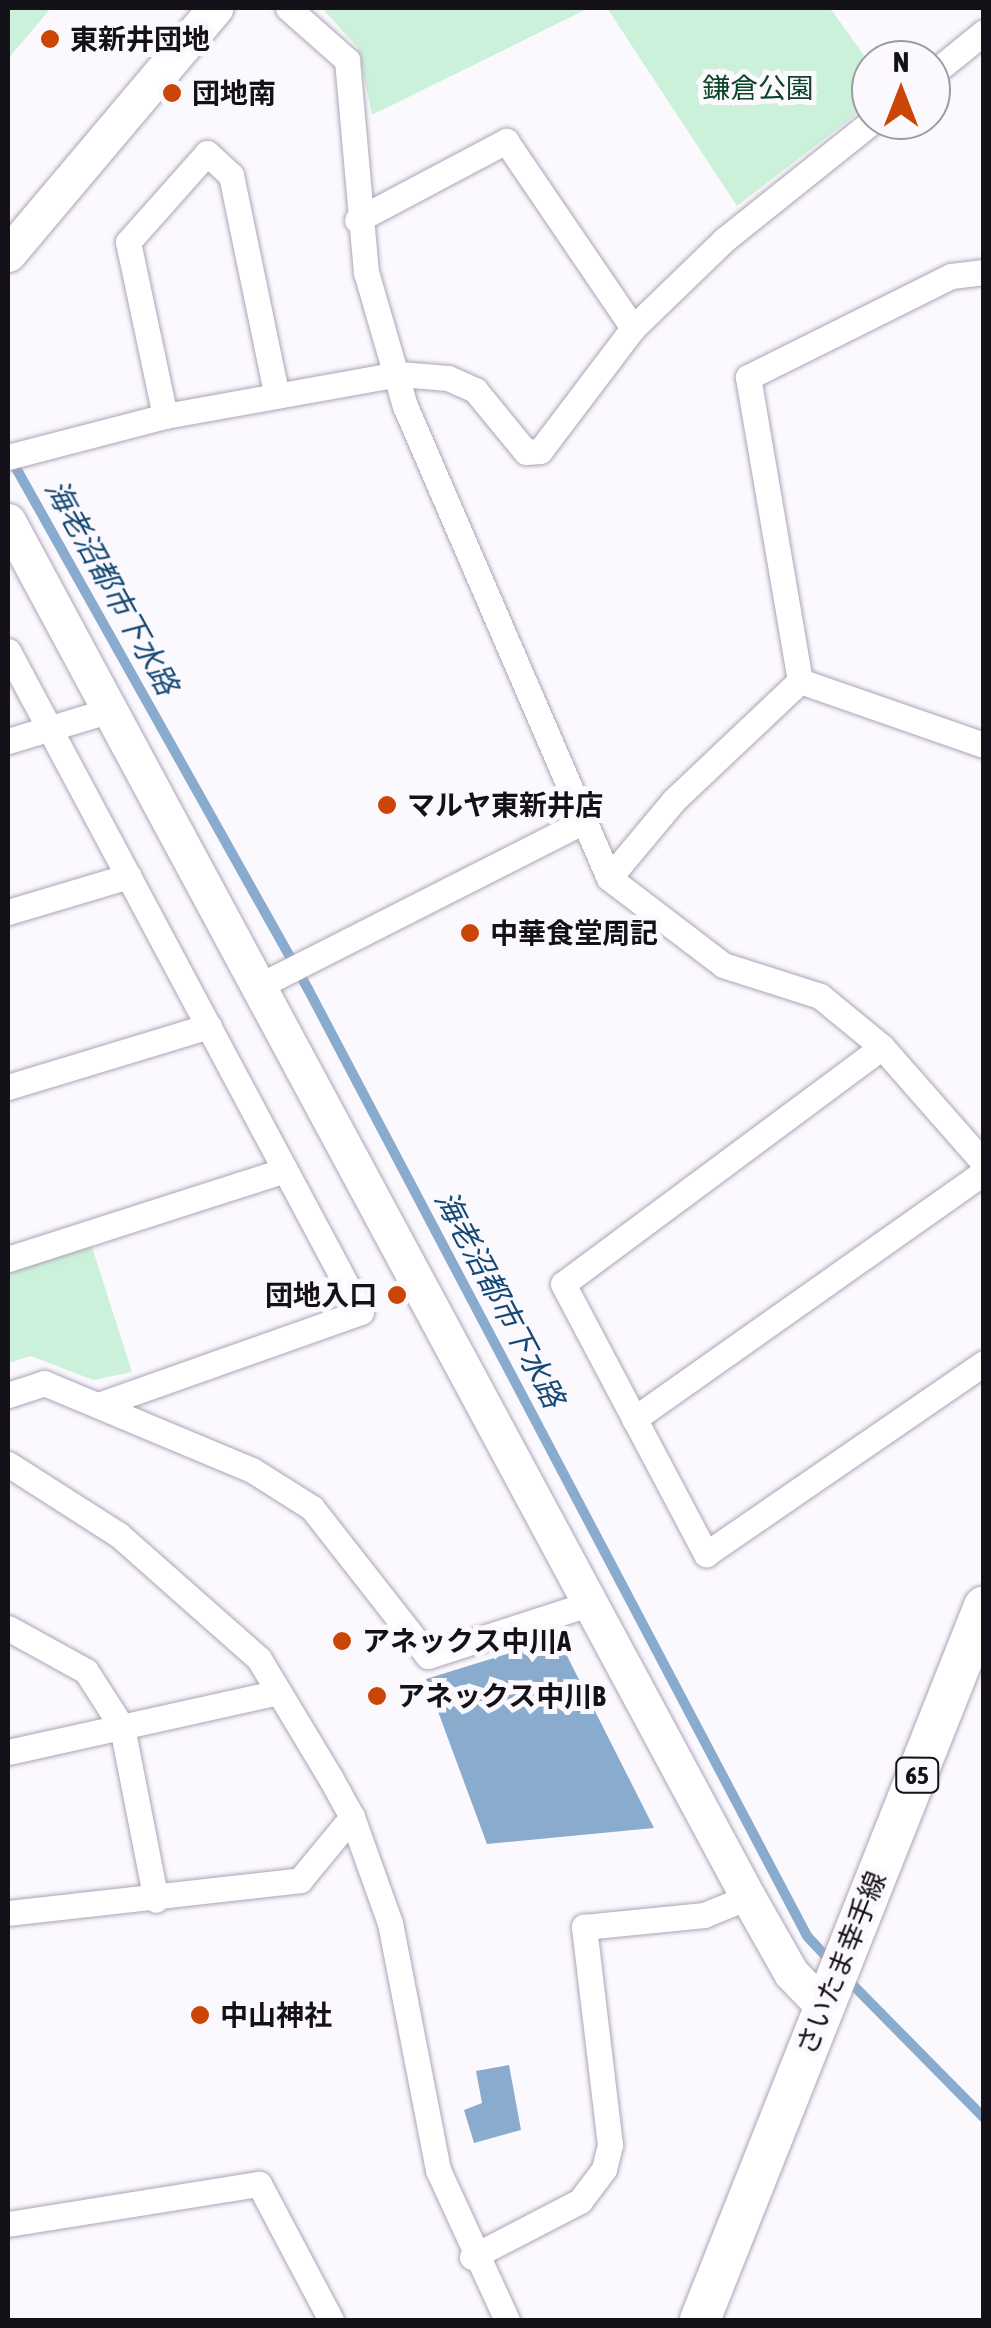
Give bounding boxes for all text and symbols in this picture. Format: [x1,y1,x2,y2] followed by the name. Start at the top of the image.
[70,22,210,56] place label: 東新井団地
[39,28,61,50] marker: 東新井団地
[851,40,951,140] north arrow
[893,46,909,78] text: N
[702,71,814,105] park label: 鎌倉公園
[192,76,276,110] place label: 団地南
[161,82,183,104] marker: 団地南
[38,473,186,701] water label: 海老沼都市下水路
[407,788,603,822] place label: マルヤ東新井店
[376,794,398,816] marker: マルヤ東新井店
[490,916,658,950] place label: 中華食堂周記
[459,922,481,944] marker: 中華食堂周記
[428,1185,572,1413] water label: 海老沼都市下水路
[265,1278,377,1312] place label: 団地入口
[386,1284,408,1306] marker: 団地入口
[362,1624,572,1658] place label: アネックス中川A
[331,1630,353,1652] marker: アネックス中川A
[397,1679,606,1713] place label: アネックス中川B
[366,1685,388,1707] marker: アネックス中川B
[894,1755,940,1795] road number: 65
[789,1866,893,2060] street label: さいたま幸手線
[220,1998,332,2032] place label: 中山神社
[189,2004,211,2026] marker: 中山神社

